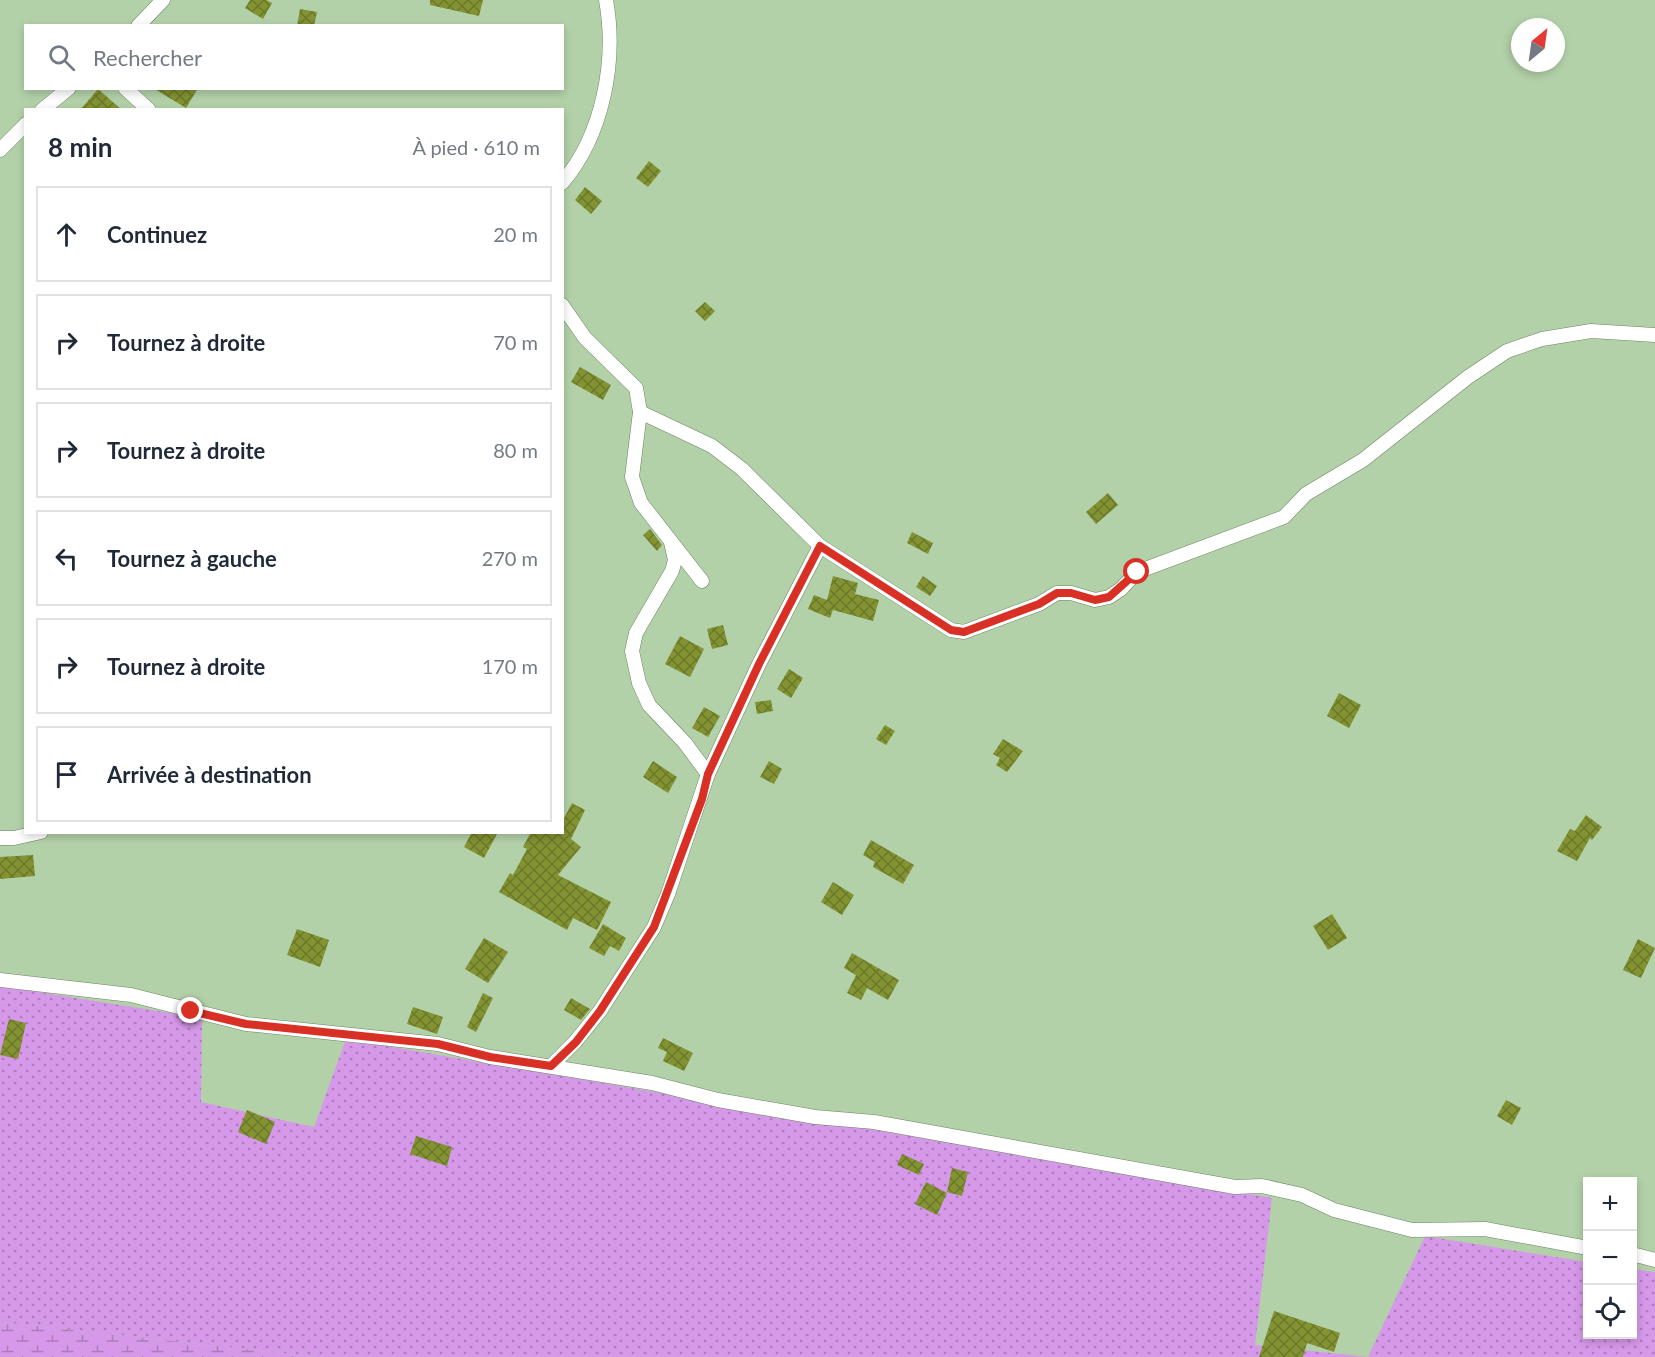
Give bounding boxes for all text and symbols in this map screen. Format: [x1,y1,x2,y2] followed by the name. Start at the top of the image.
[1511,18,1565,72] north arrow
[24,24,564,90] search box
[45,41,78,74] icon: search
[93,44,202,71] text: Rechercher
[48,131,112,163] text: 8 min
[412,135,540,159] text: À pied · 610 m
[50,218,83,251] icon: ahead
[107,221,207,248] text: Continuez
[493,222,538,246] text: 20 m
[50,326,83,359] icon: right
[107,329,265,356] text: Tournez à droite
[493,330,538,354] text: 70 m
[50,434,83,467] icon: right
[107,437,265,464] text: Tournez à droite
[493,438,538,462] text: 80 m
[50,542,83,575] icon: left
[107,545,277,572] text: Tournez à gauche
[482,546,538,570] text: 270 m
[1123,558,1149,584] route start
[50,650,83,683] icon: right
[107,653,265,680] text: Tournez à droite
[482,654,538,678] text: 170 m
[50,758,83,791] icon: arrive
[107,761,312,788] text: Arrivée à destination
[177,997,203,1023] route end
[1583,1177,1637,1339] map controls
[1583,1177,1637,1231] button: +
[1583,1231,1637,1285] button: −
[1583,1285,1637,1339] button: locate

